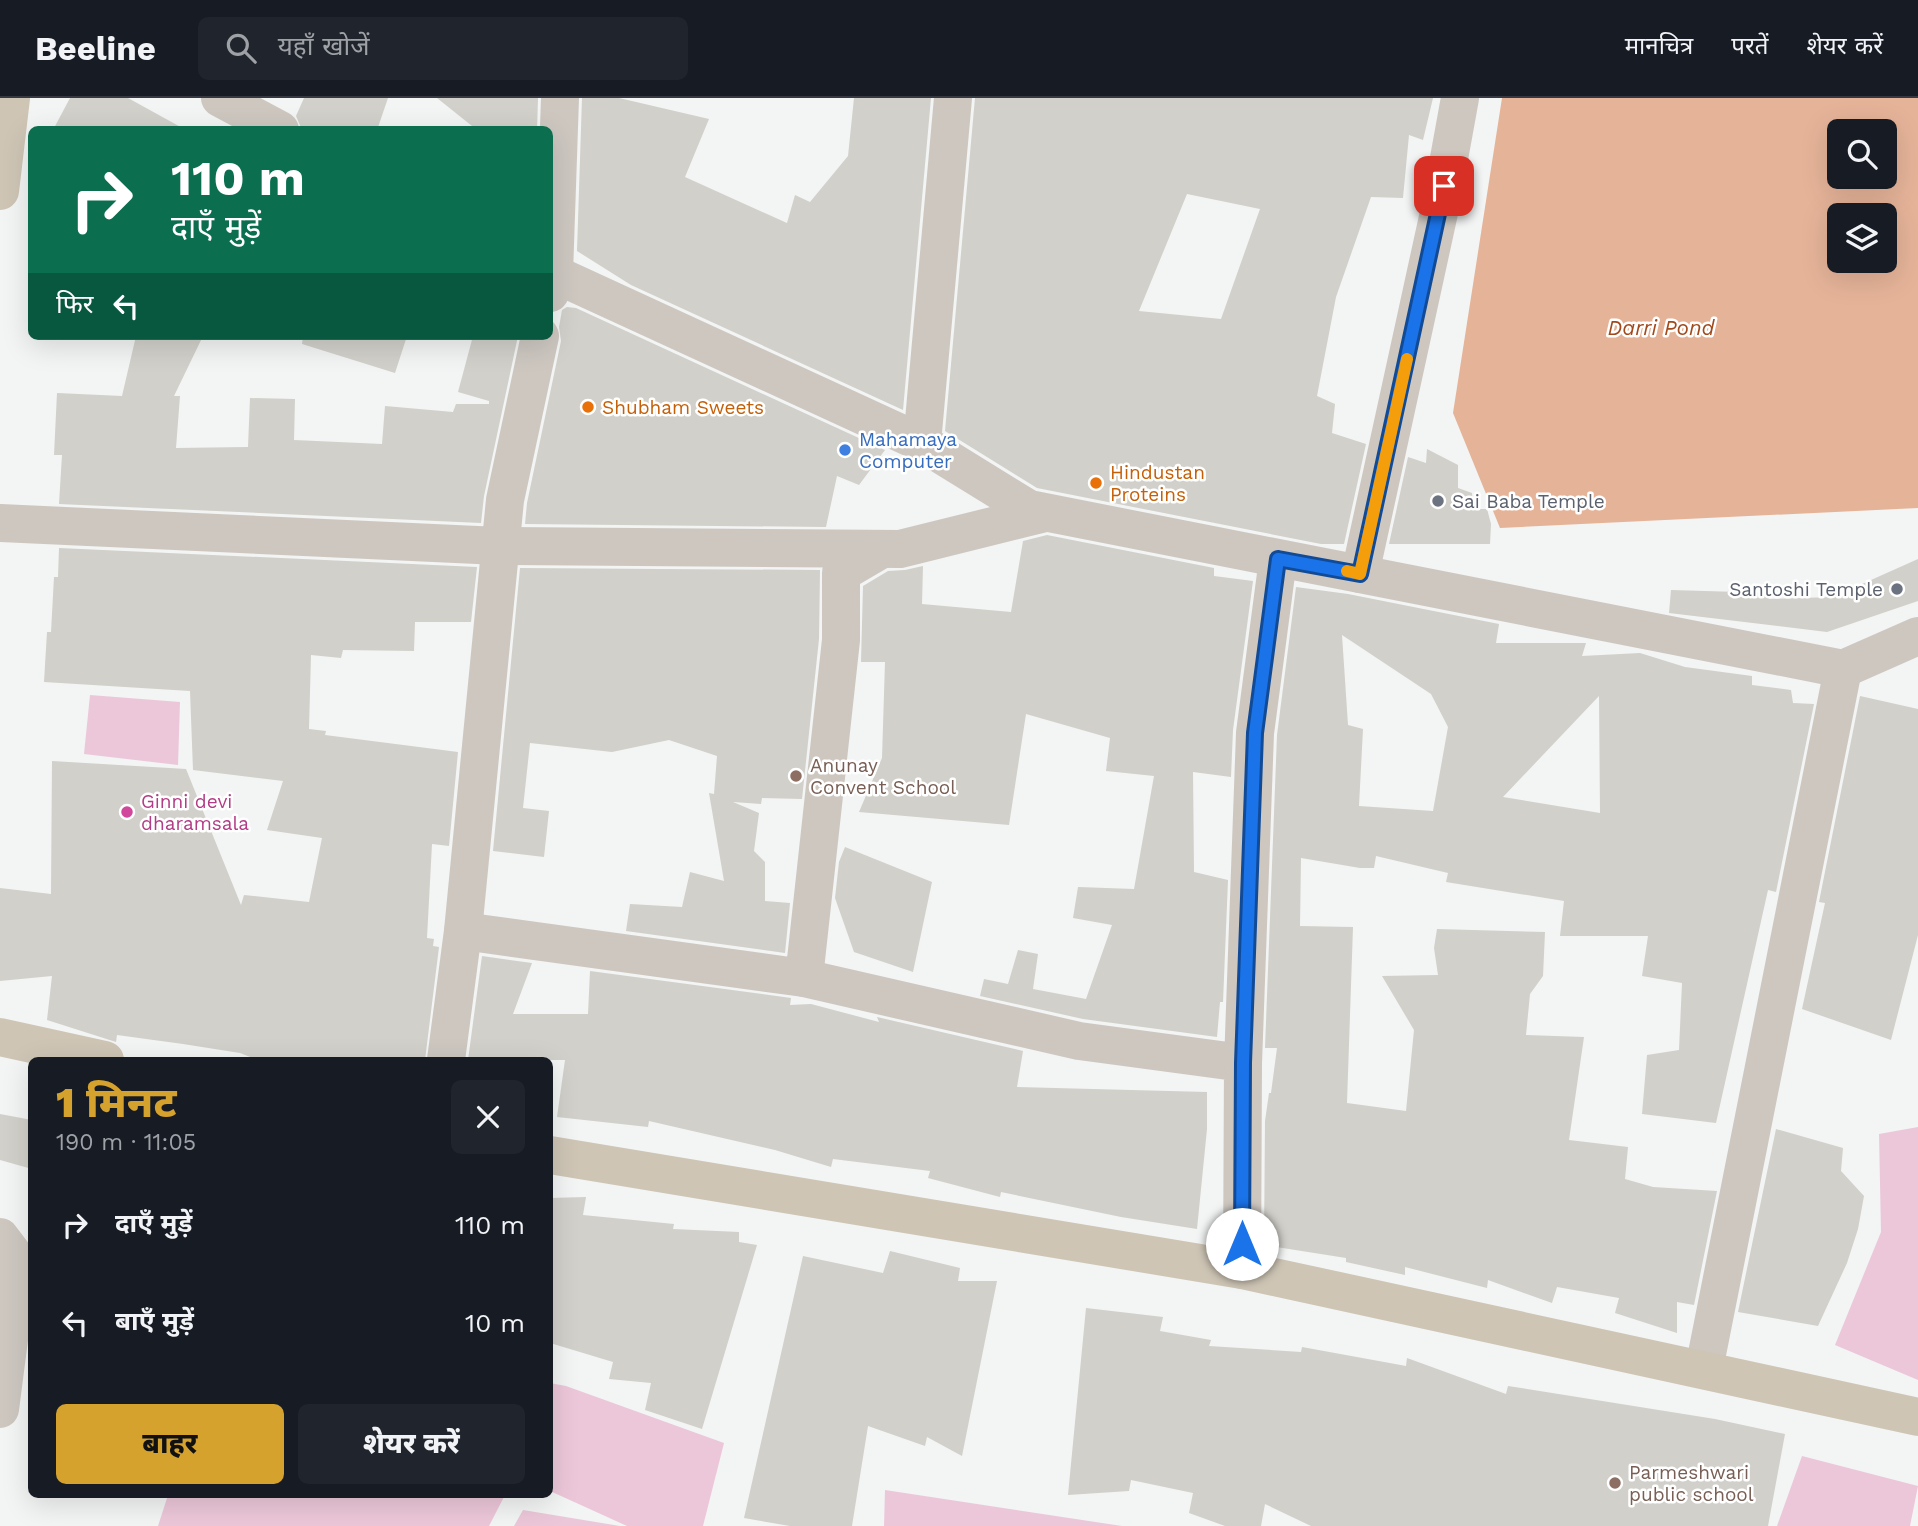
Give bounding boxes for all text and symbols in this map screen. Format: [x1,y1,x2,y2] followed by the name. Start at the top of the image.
[198,17,688,80] search box
[35,29,156,68] text: Beeline
[222,29,260,67] icon: search
[278,31,370,61] text: यहाँ खोजें
[1625,32,1693,60] text: मानचित्र
[1731,32,1769,60] text: परतें
[1807,32,1883,60] text: शेयर करें
[1827,119,1897,273] map controls
[1827,119,1897,189] button: search
[171,149,305,207] text: 110 m
[56,154,147,245] icon: right
[1414,156,1474,216] pin
[1425,167,1463,205] icon: arrive
[1827,203,1897,273] button: layers
[171,208,261,246] text: दाएँ मुड़ें
[107,287,145,325] icon: left
[56,289,93,319] text: फिर
[1607,315,1716,340] water label: Darri Pond
[602,396,764,419] place label: Shubham Sweets
[580,399,596,415] marker: Shubham Sweets
[859,428,957,473] place label: Mahamaya Computer
[837,442,853,458] marker: Mahamaya Computer
[1110,461,1205,506] place label: Hindustan Proteins
[1088,475,1104,491] marker: Hindustan Proteins
[1452,490,1605,513] place label: Sai Baba Temple
[1430,493,1446,509] marker: Sai Baba Temple
[1729,578,1883,601] place label: Santoshi Temple
[1889,581,1905,597] marker: Santoshi Temple
[810,754,956,799] place label: Anunay Convent School
[788,768,804,784] marker: Anunay Convent School
[141,790,249,835] place label: Ginni devi dharamsala
[119,804,135,820] marker: Ginni devi dharamsala
[56,1078,176,1127] text: 1 मिनट
[451,1080,525,1154] button: close
[56,1129,196,1156] text: 190 m · 11:05
[56,1206,94,1244] icon: right
[1205,1207,1279,1281] position arrow
[115,1208,192,1238] text: दाएँ मुड़ें
[455,1210,525,1240] text: 110 m
[56,1304,94,1342] icon: left
[115,1306,194,1336] text: बाएँ मुड़ें
[465,1308,525,1338] text: 10 m
[56,1404,284,1484] button: बाहर
[298,1404,525,1484] button: शेयर करें
[1629,1461,1754,1506] place label: Parmeshwari public school
[1607,1475,1623,1491] marker: Parmeshwari public school

